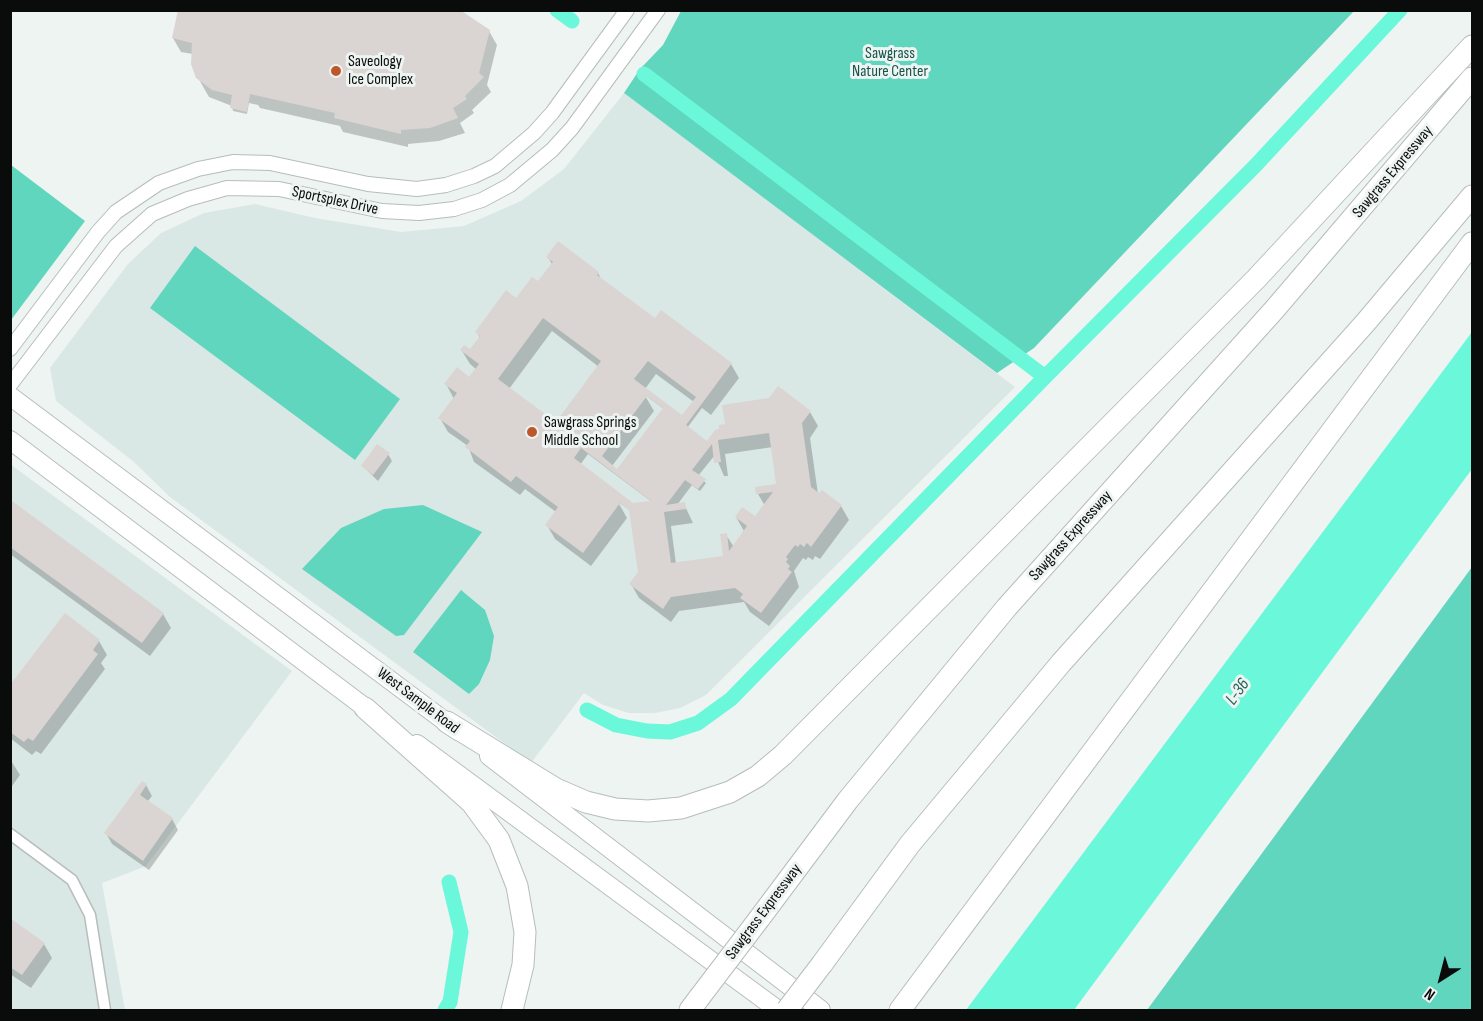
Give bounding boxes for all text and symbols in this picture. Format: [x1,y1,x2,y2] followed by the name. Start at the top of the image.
[852,44,928,82] park label: Sawgrass Nature Center
[348,52,413,90] place label: Saveology Ice Complex
[329,64,343,78] marker: Saveology Ice Complex
[1349,122,1437,222] street label: Sawgrass Expressway
[290,182,380,220] street label: Sportsplex Drive
[544,413,636,451] place label: Sawgrass Springs Middle School
[525,425,539,439] marker: Sawgrass Springs Middle School
[1026,487,1116,585] street label: Sawgrass Expressway
[373,664,463,738] street label: West Sample Road
[1221,675,1255,709] water label: L-36
[722,860,806,964] street label: Sawgrass Expressway
[1411,949,1471,1009] north arrow
[1421,984,1439,1004] text: N

